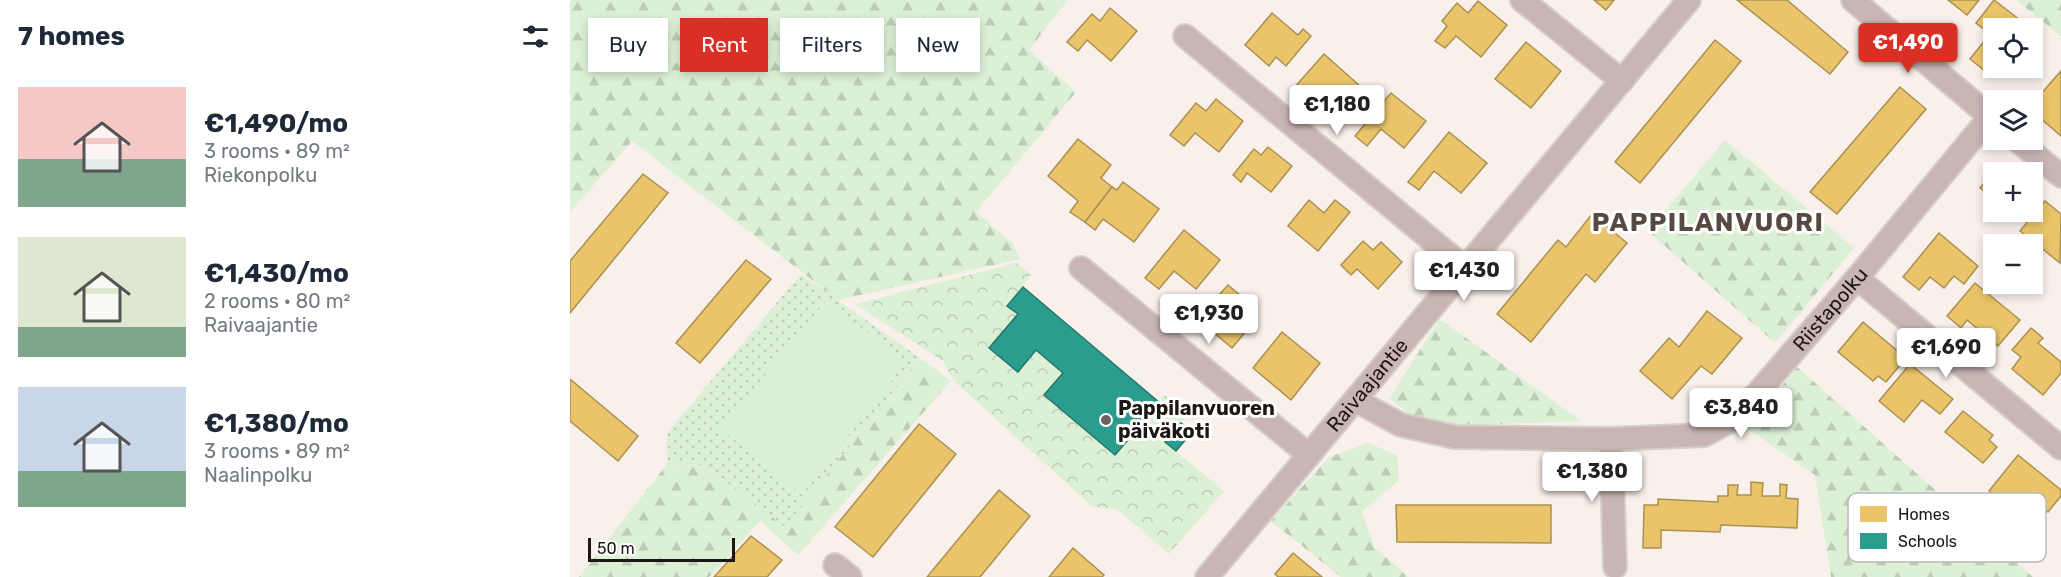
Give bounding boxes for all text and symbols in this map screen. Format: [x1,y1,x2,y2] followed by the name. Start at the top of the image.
[588,18,668,72] chip: Buy
[680,18,768,72] chip: Rent
[780,18,884,72] chip: Filters
[896,18,980,72] chip: New
[1983,18,2043,294] map controls
[1983,18,2043,78] button: locate
[519,20,552,53] icon: filters
[18,21,125,52] text: 7 homes
[1859,23,1957,74] pin: €1,490
[1872,30,1944,54] text: €1,490
[1288,85,1386,136] pin: €1,180
[1983,90,2043,150] button: layers
[1304,92,1370,116] text: €1,180
[204,108,348,139] text: €1,490/mo
[66,111,138,183] icon: home
[204,139,350,163] text: 3 rooms · 89 m²
[1983,162,2043,222] button: +
[204,163,317,187] text: Riekonpolku
[1592,207,1824,238] district label: PAPPILANVUORI
[1983,234,2043,294] button: −
[1415,251,1513,302] pin: €1,430
[204,258,349,289] text: €1,430/mo
[1428,258,1500,282] text: €1,430
[66,261,138,333] icon: home
[1788,262,1873,356] street label: Riistapolku
[204,289,350,313] text: 2 rooms · 80 m²
[1160,294,1258,345] pin: €1,930
[1174,301,1244,325] text: €1,930
[204,313,318,337] text: Raivaajantie
[1897,328,1995,379] pin: €1,690
[1322,334,1413,437] street label: Raivaajantie
[1911,335,1981,359] text: €1,690
[1692,388,1790,439] pin: €3,840
[1703,395,1779,419] text: €3,840
[1118,396,1275,443] place label: Pappilanvuoren päiväkoti
[204,408,349,439] text: €1,380/mo
[66,411,138,483] icon: home
[1099,413,1113,427] marker: Pappilanvuoren päiväkoti
[204,439,350,463] text: 3 rooms · 89 m²
[1543,452,1641,503] pin: €1,380
[1556,459,1628,483] text: €1,380
[204,463,312,487] text: Naalinpolku
[1848,493,2046,562] legend
[1898,505,1950,524] text: Homes
[1898,532,1957,551] text: Schools
[588,535,735,562] scale bar
[597,539,635,558] text: 50 m

